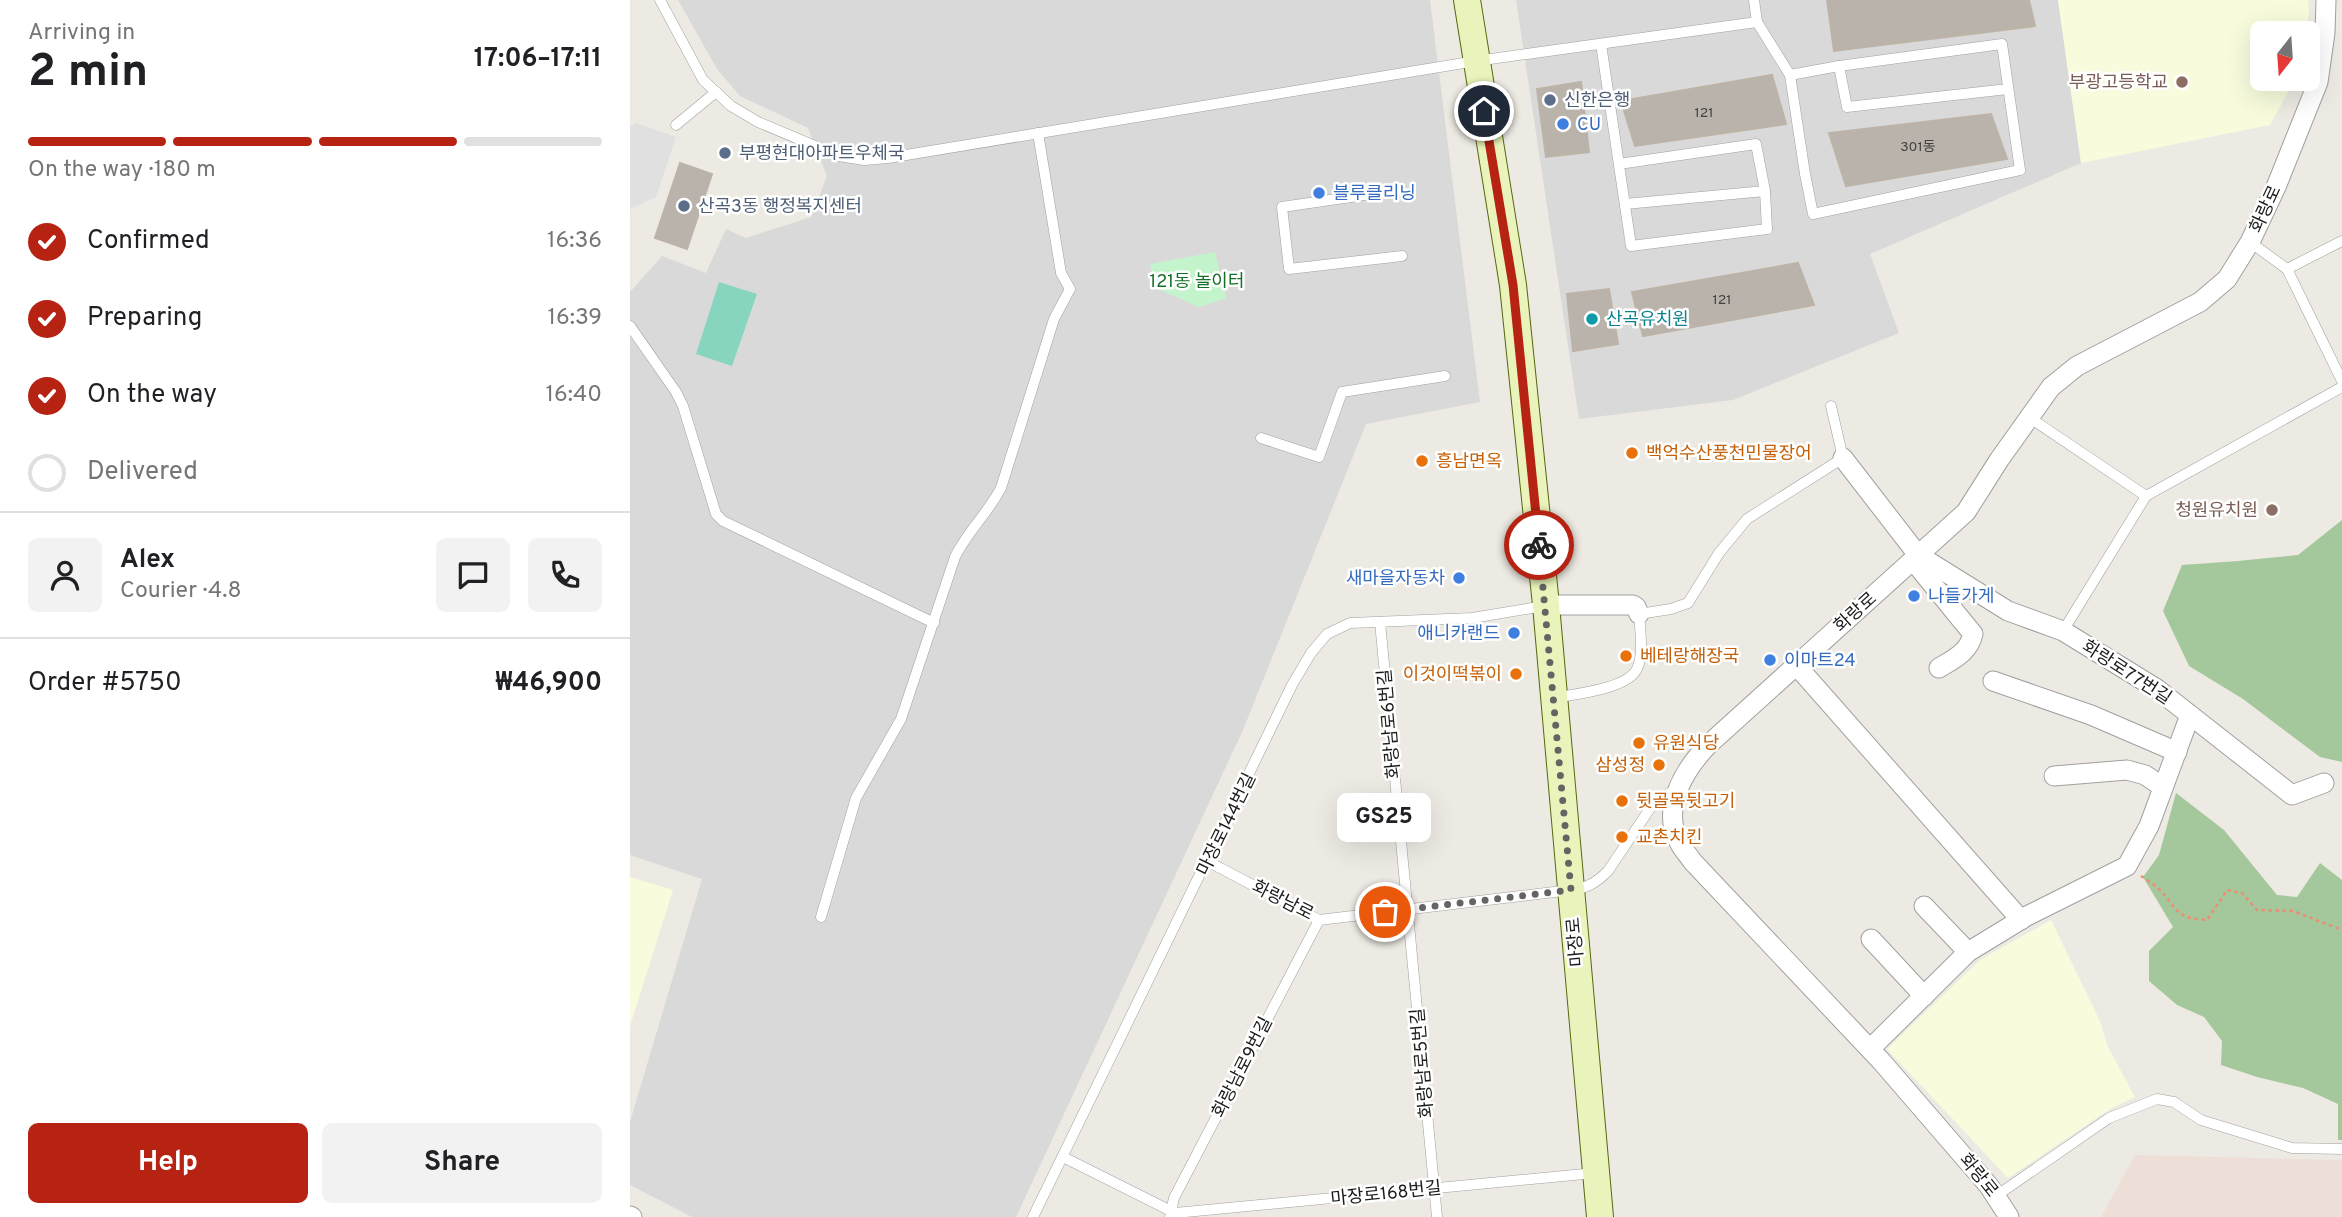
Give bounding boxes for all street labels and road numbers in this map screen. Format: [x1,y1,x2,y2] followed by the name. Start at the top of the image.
[2245,182,2287,237] street label: 화랑로
[1830,588,1882,638] street label: 화랑로
[2077,636,2175,711] street label: 화랑로77번길
[1374,668,1407,780] street label: 화랑남로6번길
[1193,770,1262,880] street label: 마장로144번길
[1248,876,1317,927] street label: 화랑남로
[1563,916,1590,968] street label: 마장로
[1407,1007,1440,1119] street label: 화랑남로5번길
[1208,1013,1279,1122] street label: 화랑남로9번길
[1953,1149,2002,1202] street label: 화랑로
[1330,1177,1443,1212] street label: 마장로168번길

